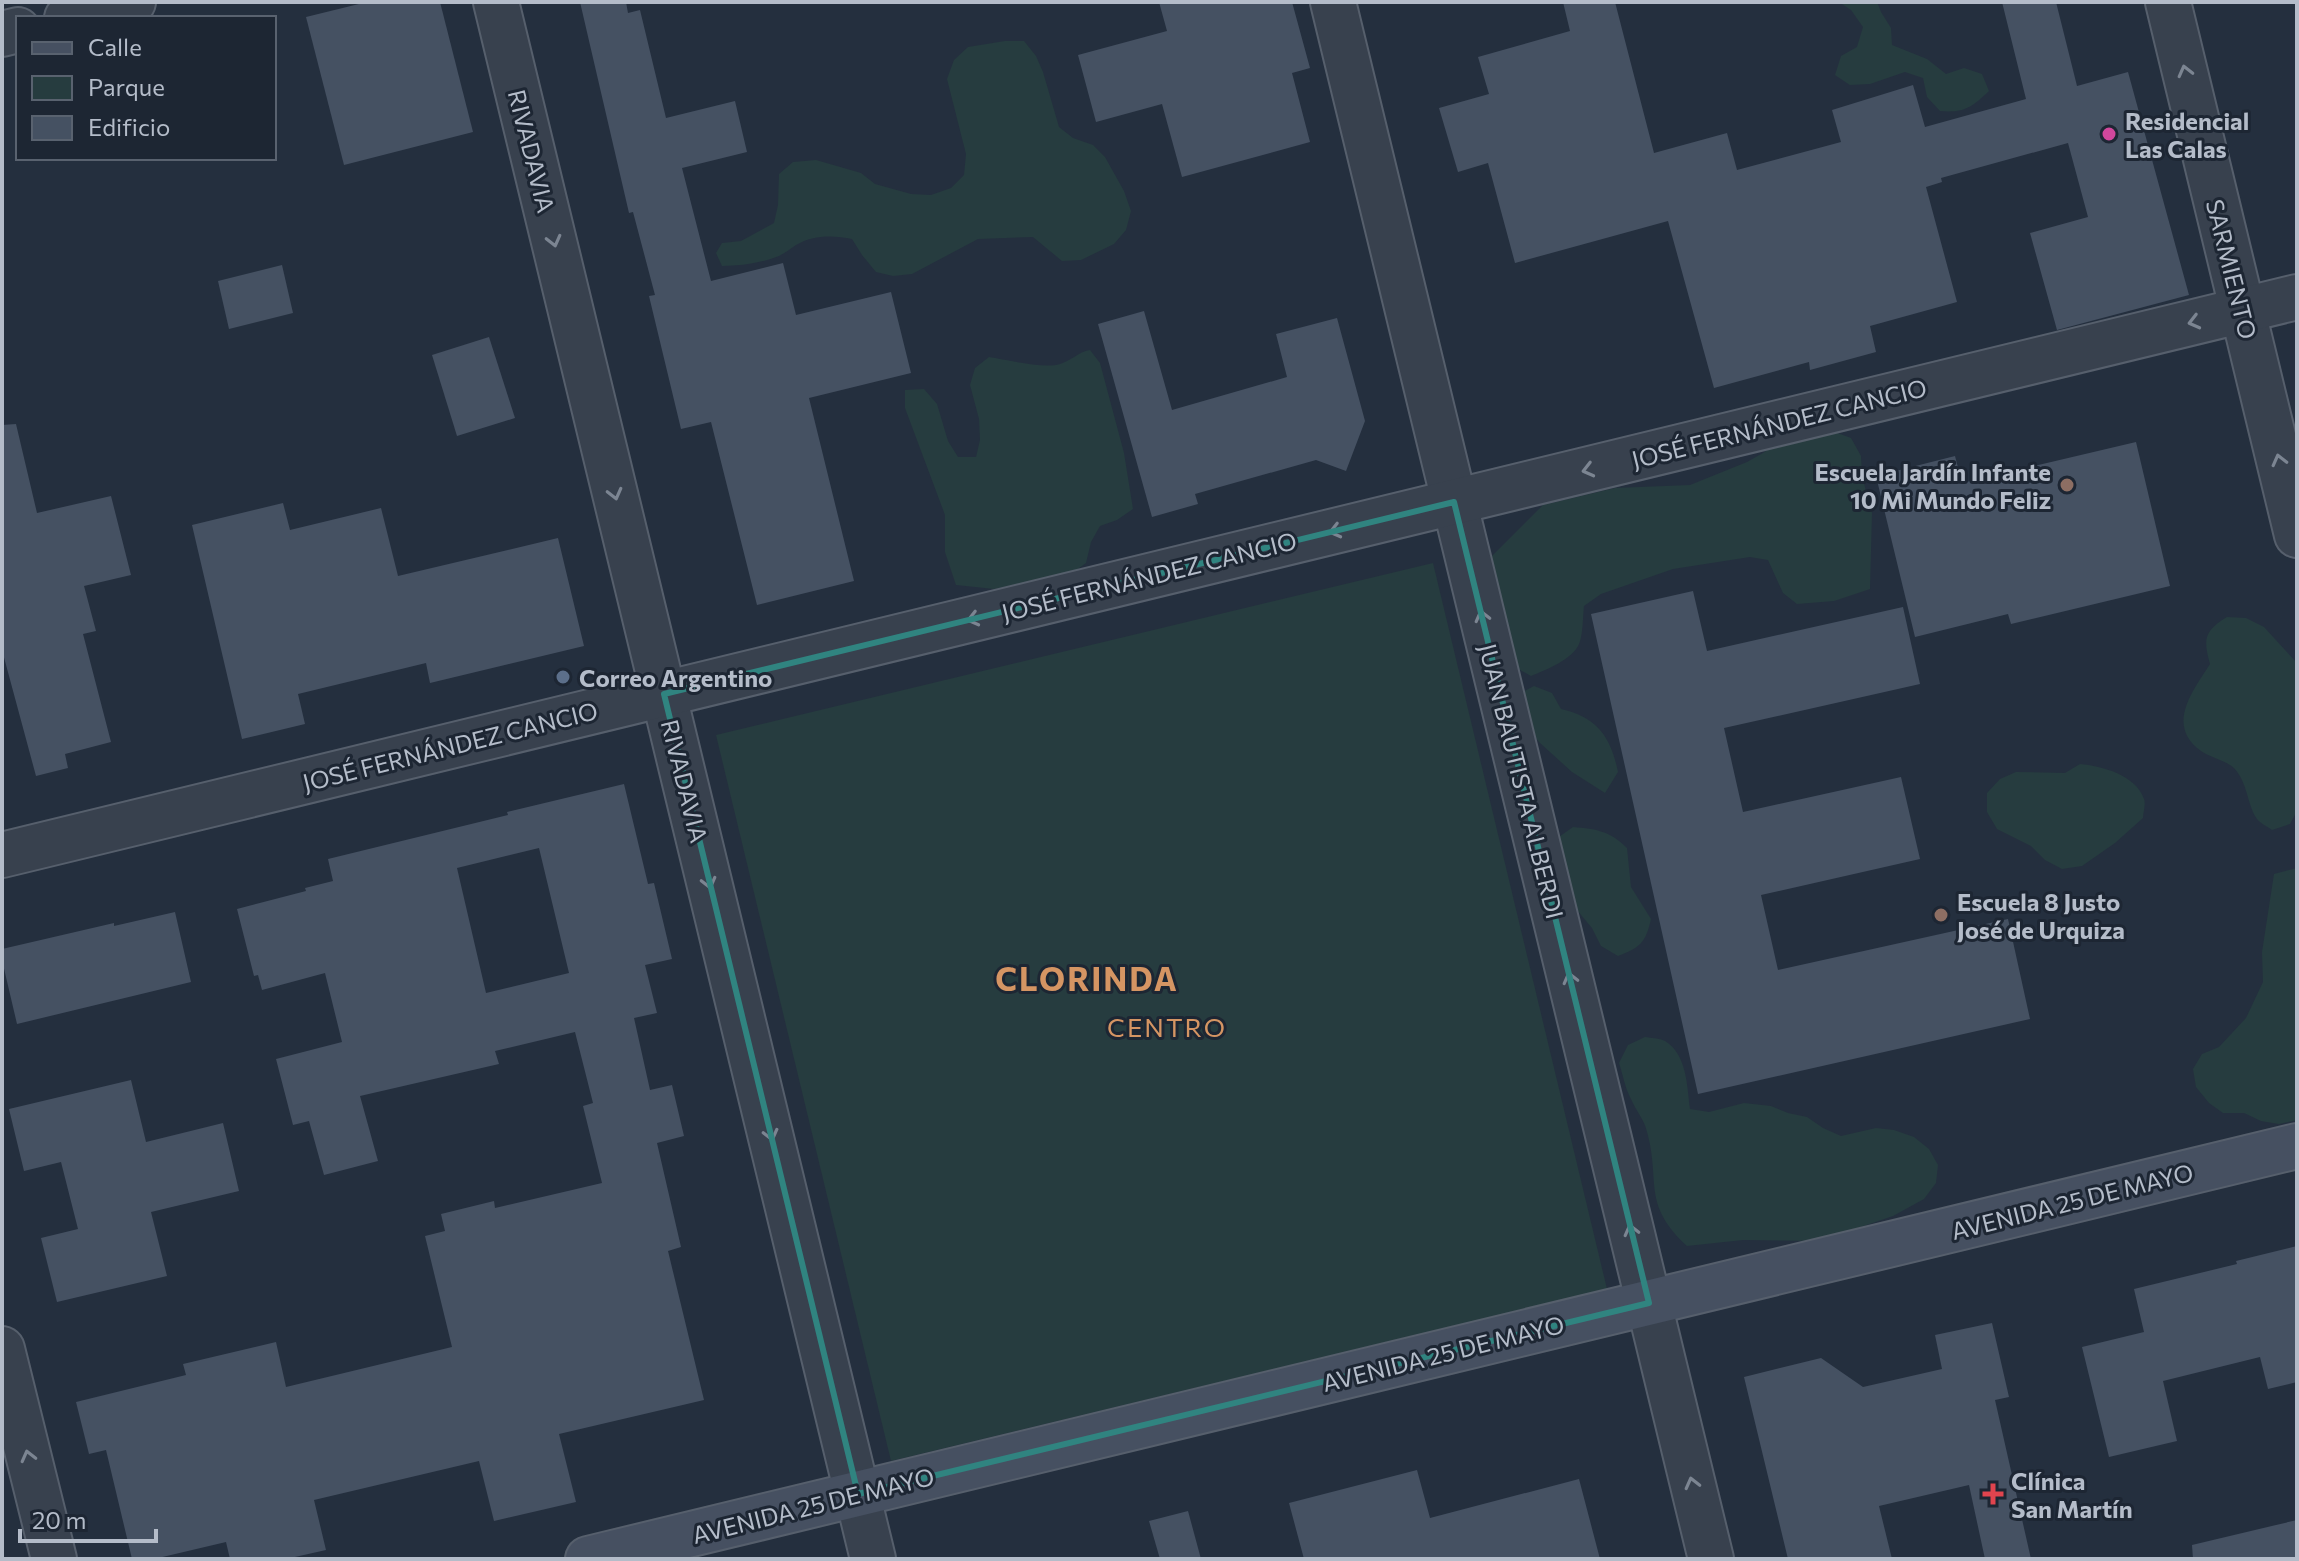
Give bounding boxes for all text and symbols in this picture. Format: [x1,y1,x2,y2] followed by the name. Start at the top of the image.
[16,16,276,160] legend
[88,32,142,61] text: Calle
[2177,64,2194,78] one-way arrow
[88,72,165,101] text: Parque
[503,87,561,215] street label: RIVADAVIA
[2125,106,2249,163] place label: Residencial Las Calas
[88,112,170,141] text: Edificio
[2100,125,2118,143] marker: Residencial Las Calas
[2201,196,2263,342] street label: SARMIENTO
[545,234,562,247] one-way arrow
[2188,313,2201,330] one-way arrow
[1629,372,1929,474] street label: JOSÉ FERNÁNDEZ CANCIO
[2271,453,2288,467] one-way arrow
[1815,457,2051,514] place label: Escuela Jardín Infante 10 Mi Mundo Feliz
[1581,460,1595,477] one-way arrow
[2058,476,2076,494] marker: Escuela Jardín Infante 10 Mi Mundo Feliz
[606,486,623,500] one-way arrow
[1329,522,1342,539] one-way arrow
[999,525,1299,627] street label: JOSÉ FERNÁNDEZ CANCIO
[967,610,981,627] one-way arrow
[1474,610,1491,624] one-way arrow
[1474,640,1570,922] street label: JUAN BAUTISTA ALBERDI
[579,663,772,692] place label: Correo Argentino
[554,668,572,686] marker: Correo Argentino
[300,695,600,797] street label: JOSÉ FERNÁNDEZ CANCIO
[656,717,714,845] street label: RIVADAVIA
[700,875,717,889] one-way arrow
[1957,887,2125,944] place label: Escuela 8 Justo José de Urquiza
[1932,906,1950,924] marker: Escuela 8 Justo José de Urquiza
[995,958,1179,998] district label: CLORINDA
[1562,971,1579,985] one-way arrow
[1107,1011,1227,1042] district label: CENTRO
[761,1128,778,1142] one-way arrow
[1948,1157,2196,1245] street label: AVENIDA 25 DE MAYO
[1623,1224,1640,1238] one-way arrow
[1319,1309,1567,1397] street label: AVENIDA 25 DE MAYO
[21,1450,38,1463] one-way arrow
[689,1461,937,1549] street label: AVENIDA 25 DE MAYO
[2011,1466,2133,1523] place label: Clínica San Martín
[1685,1477,1702,1491] one-way arrow
[1982,1483,2004,1505] marker: Clínica San Martín
[20,1493,156,1543] scale bar
[32,1505,86,1534] text: 20 m

